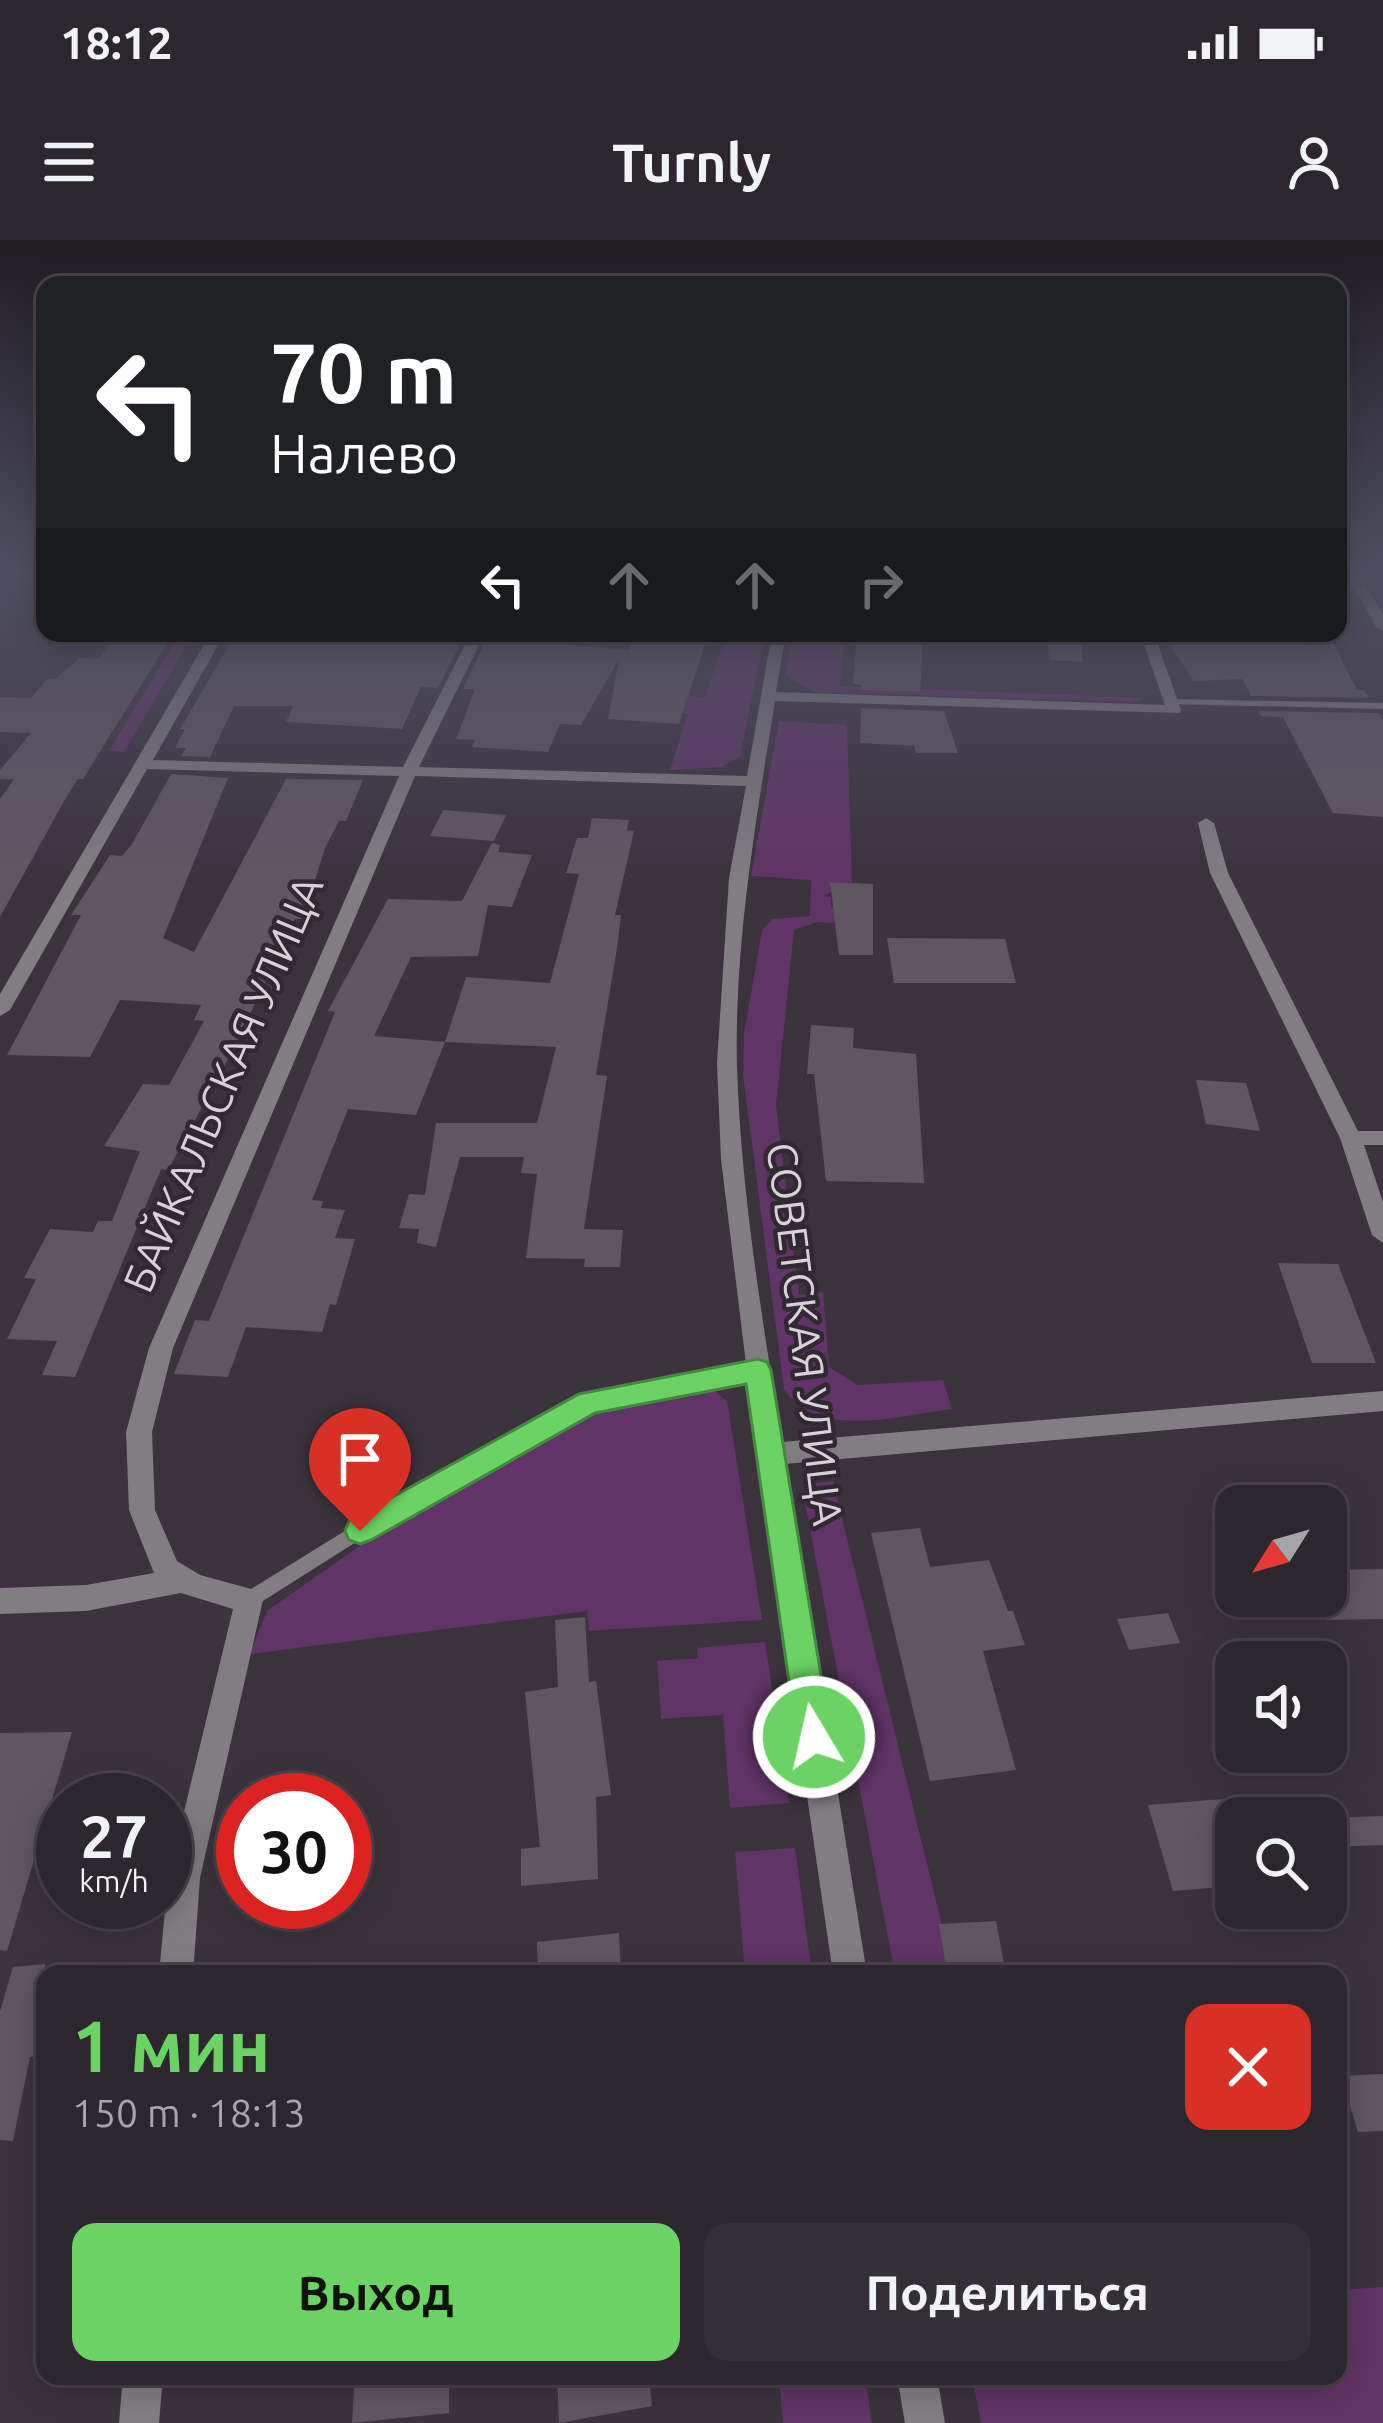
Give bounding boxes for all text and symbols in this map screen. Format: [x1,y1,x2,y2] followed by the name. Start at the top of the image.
[60,17,173,68] text: 18:12
[36,129,102,195] icon: menu
[1281,129,1347,195] icon: person
[612,132,771,192] text: Turnly
[72,324,228,480] icon: left
[270,325,457,419] text: 70 m
[270,423,458,483] text: Налево
[470,552,536,618] icon: left
[596,552,662,618] icon: ahead
[722,552,788,618] icon: ahead
[848,552,914,618] icon: right
[114,869,332,1299] street label: БАЙКАЛЬСКАЯ УЛИЦА
[759,1140,852,1528] street label: СОВЕТСКАЯ УЛИЦА
[309,1408,411,1531] pin
[327,1426,393,1492] icon: arrive
[1215,1485,1347,1617] north arrow
[1215,1485,1347,1929] map controls
[1215,1641,1347,1773] button: sound
[751,1674,877,1800] position arrow
[216,1773,372,1929] speed limit sign: 30
[1215,1797,1347,1929] button: search
[80,1802,148,1869] text: 27
[79,1864,149,1898] text: km/h
[1185,2004,1311,2130] button: close
[72,2005,271,2086] text: 1 мин
[72,2091,306,2134] text: 150 m · 18:13
[72,2223,680,2361] button: Выход
[704,2223,1311,2361] button: Поделиться

